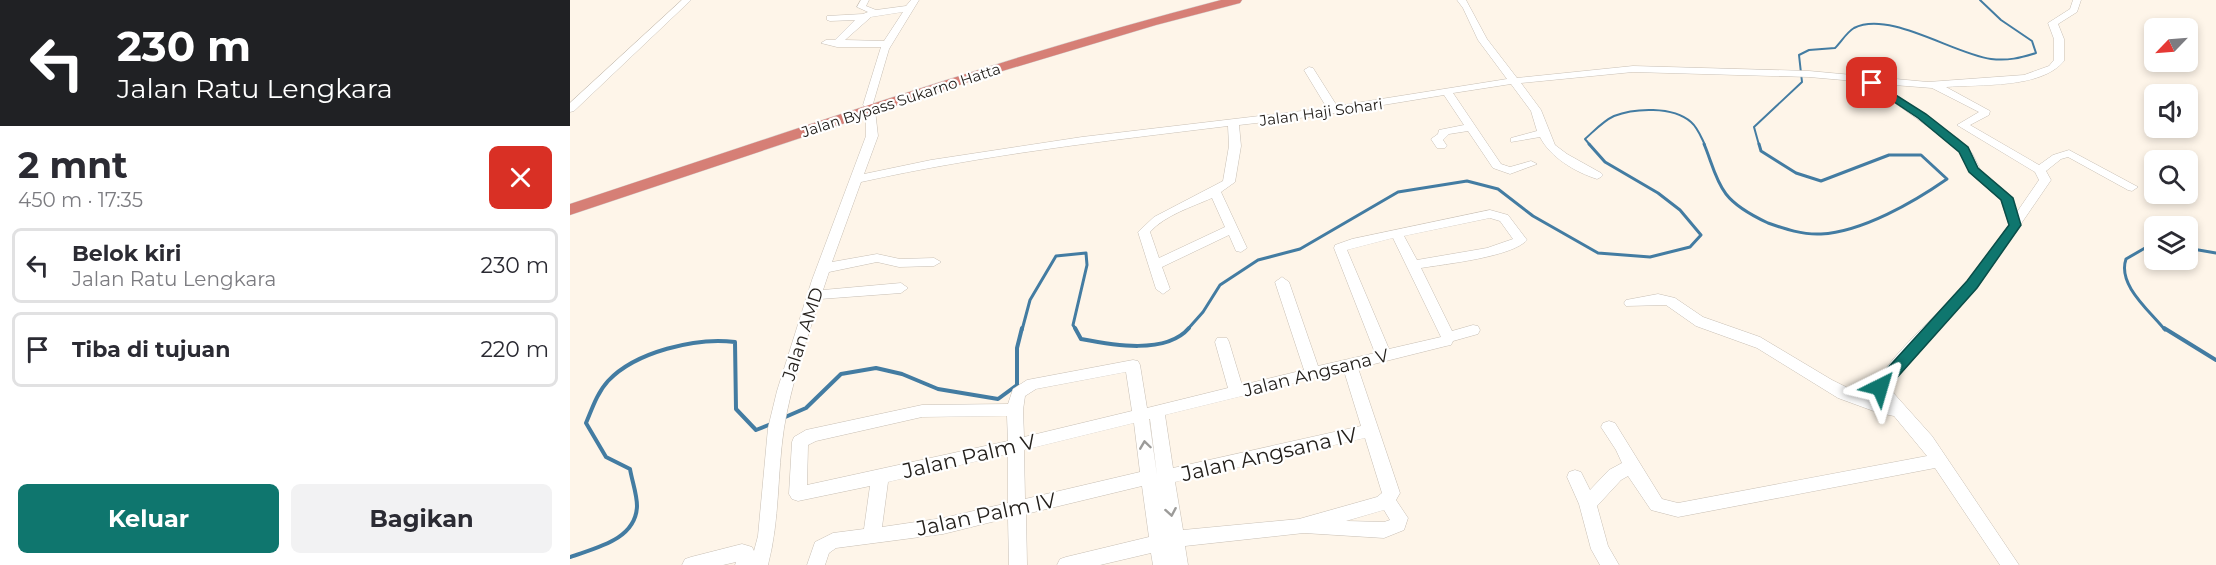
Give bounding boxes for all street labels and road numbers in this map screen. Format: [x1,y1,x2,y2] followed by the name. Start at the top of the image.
[798,59,1003,142] street label: Jalan Bypass Sukarno Hatta
[1257,94,1384,130] street label: Jalan Haji Sohari
[777,284,828,384] street label: Jalan AMD
[1240,344,1391,402] street label: Jalan Angsana V
[1178,422,1360,487] street label: Jalan Angsana IV
[899,428,1038,484] street label: Jalan Palm V
[913,487,1058,541] street label: Jalan Palm IV

